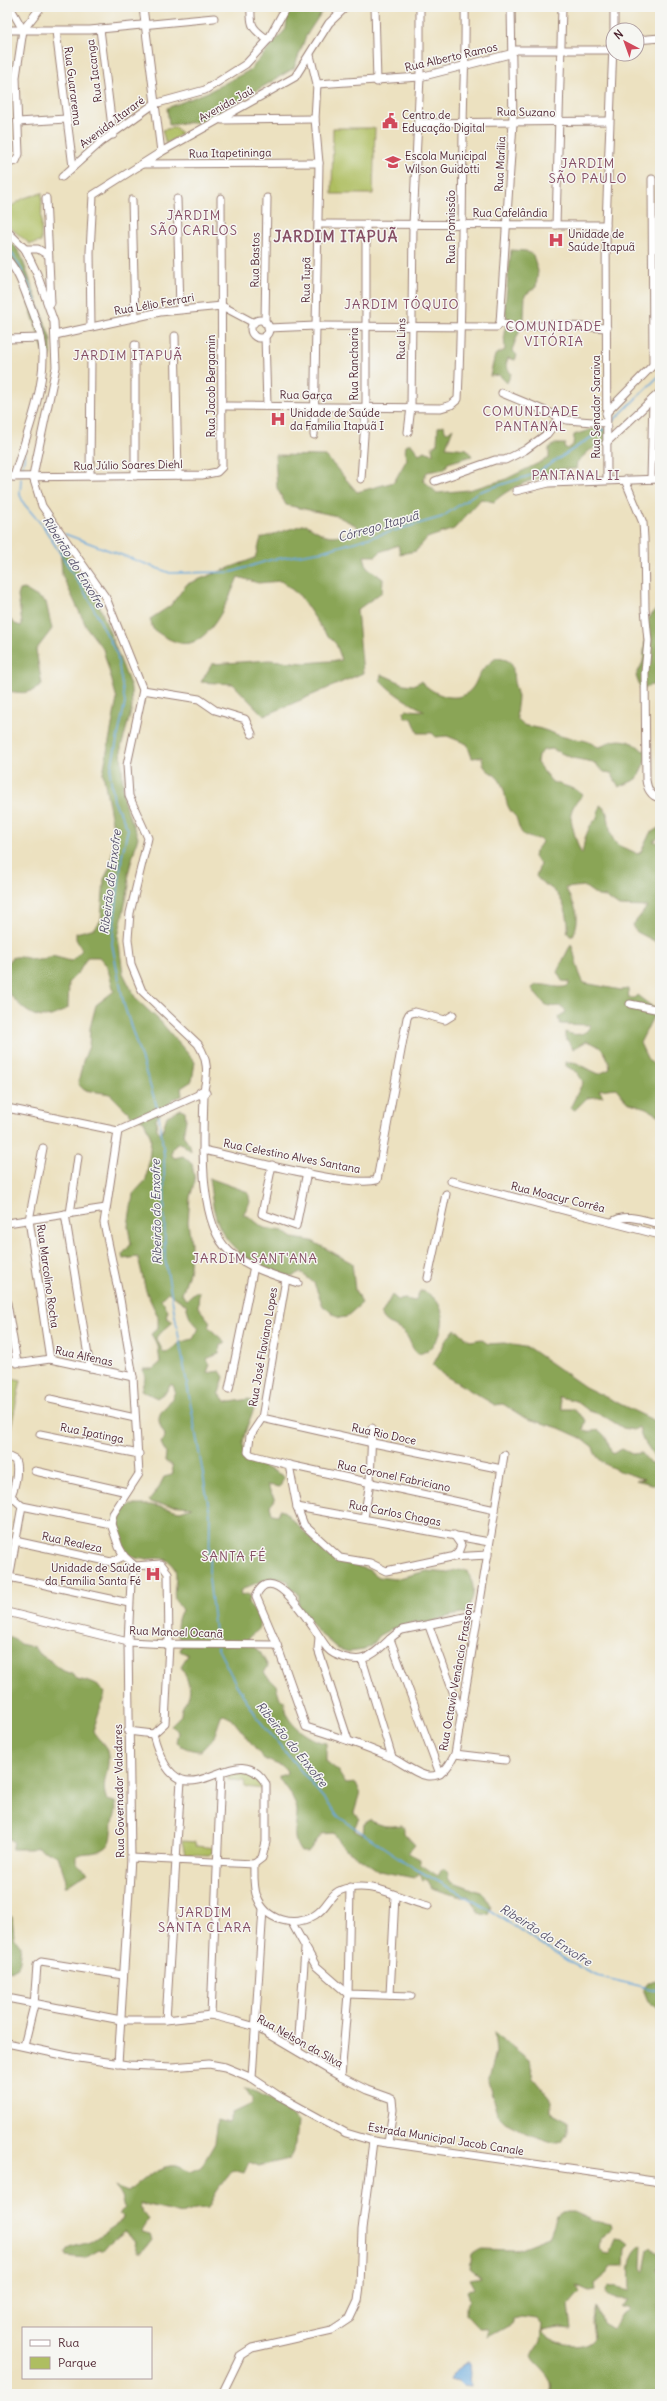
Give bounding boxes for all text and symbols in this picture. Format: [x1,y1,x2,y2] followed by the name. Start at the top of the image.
[605,22,645,62] north arrow
[611,27,626,42] text: N
[83,39,105,103] street label: Rua Iacanga
[403,40,499,74] street label: Rua Alberto Ramos
[61,46,85,126] street label: Rua Guararema
[196,83,256,125] street label: Avenida Jaú
[77,93,147,151] street label: Avenida Itararé
[496,104,556,120] street label: Rua Suzano
[402,108,485,135] place label: Centro de Educação Digital
[381,112,399,130] public building icon: Centro de Educação Digital
[492,136,508,192] street label: Rua Marília
[189,145,271,161] street label: Rua Itapetininga
[405,149,487,176] place label: Escola Municipal Wilson Guidotti
[384,153,402,171] school or university icon: Escola Municipal Wilson Guidotti
[548,155,628,187] district label: JARDIM SÃO PAULO
[444,190,458,264] street label: Rua Promissão
[472,206,548,220] street label: Rua Cafelândia
[150,207,238,239] district label: JARDIM SÃO CARLOS
[274,226,398,246] district label: JARDIM ITAPUÃ
[568,227,635,254] place label: Unidade de Saúde Itapuã
[547,231,565,249] hospital icon: Unidade de Saúde Itapuã
[248,232,262,288] street label: Rua Bastos
[299,257,313,303] street label: Rua Tupã
[113,290,195,318] street label: Rua Lélio Ferrari
[344,295,460,313] district label: JARDIM TÓQUIO
[394,318,408,360] street label: Rua Lins
[506,318,602,350] district label: COMUNIDADE VITÓRIA
[347,327,361,401] street label: Rua Rancharia
[204,335,218,437] street label: Rua Jacob Bergamin
[73,347,183,364] district label: JARDIM ITAPUÃ
[589,355,603,459] street label: Rua Senador Saraiva
[280,388,332,402] street label: Rua Garça
[483,403,579,435] district label: COMUNIDADE PANTANAL
[290,406,384,433] place label: Unidade de Saúde da Família Itapuã I
[269,410,287,428] hospital icon: Unidade de Saúde da Família Itapuã I
[73,457,183,473] street label: Rua Júlio Soares Diehl
[531,467,621,484] district label: PANTANAL II
[336,507,421,545] water label: Córrego Itapuã
[40,513,109,612] water label: Ribeirão do Enxofre
[96,827,124,935] water label: Ribeirão do Enxofre
[222,1136,362,1176] street label: Rua Celestino Alves Santana
[148,1158,164,1265] water label: Ribeirão do Enxofre
[509,1179,607,1215] street label: Rua Moacyr Corrêa
[34,1223,62,1329] street label: Rua Marcolino Rocha
[192,1250,318,1267] district label: JARDIM SANT'ANA
[246,1286,280,1408] street label: Rua José Flaviano Lopes
[54,1343,114,1369] street label: Rua Alfenas
[59,1420,125,1446] street label: Rua Ipatinga
[350,1420,418,1448] street label: Rua Rio Doce
[336,1457,452,1495] street label: Rua Coronel Fabriciano
[348,1497,442,1529] street label: Rua Carlos Chagas
[41,1529,103,1555] street label: Rua Realeza
[201,1547,267,1565] district label: SANTA FÉ
[45,1561,141,1588] place label: Unidade de Saúde da Família Santa Fé
[144,1565,162,1583] hospital icon: Unidade de Saúde da Família Santa Fé
[436,1602,476,1752] street label: Rua Octavio Venâncio Frasson
[129,1623,223,1641] street label: Rua Manoel Ocanã
[253,1698,332,1791] water label: Ribeirão do Enxofre
[111,1724,127,1858] street label: Rua Governador Valadares
[497,1901,596,1970] water label: Ribeirão do Enxofre
[158,1904,252,1936] district label: JARDIM SANTA CLARA
[255,2012,345,2070] street label: Rua Nelson da Silva
[367,2120,525,2158] street label: Estrada Municipal Jacob Canale
[22,2327,152,2379] legend
[58,2335,80,2350] text: Rua
[58,2355,97,2370] text: Parque

